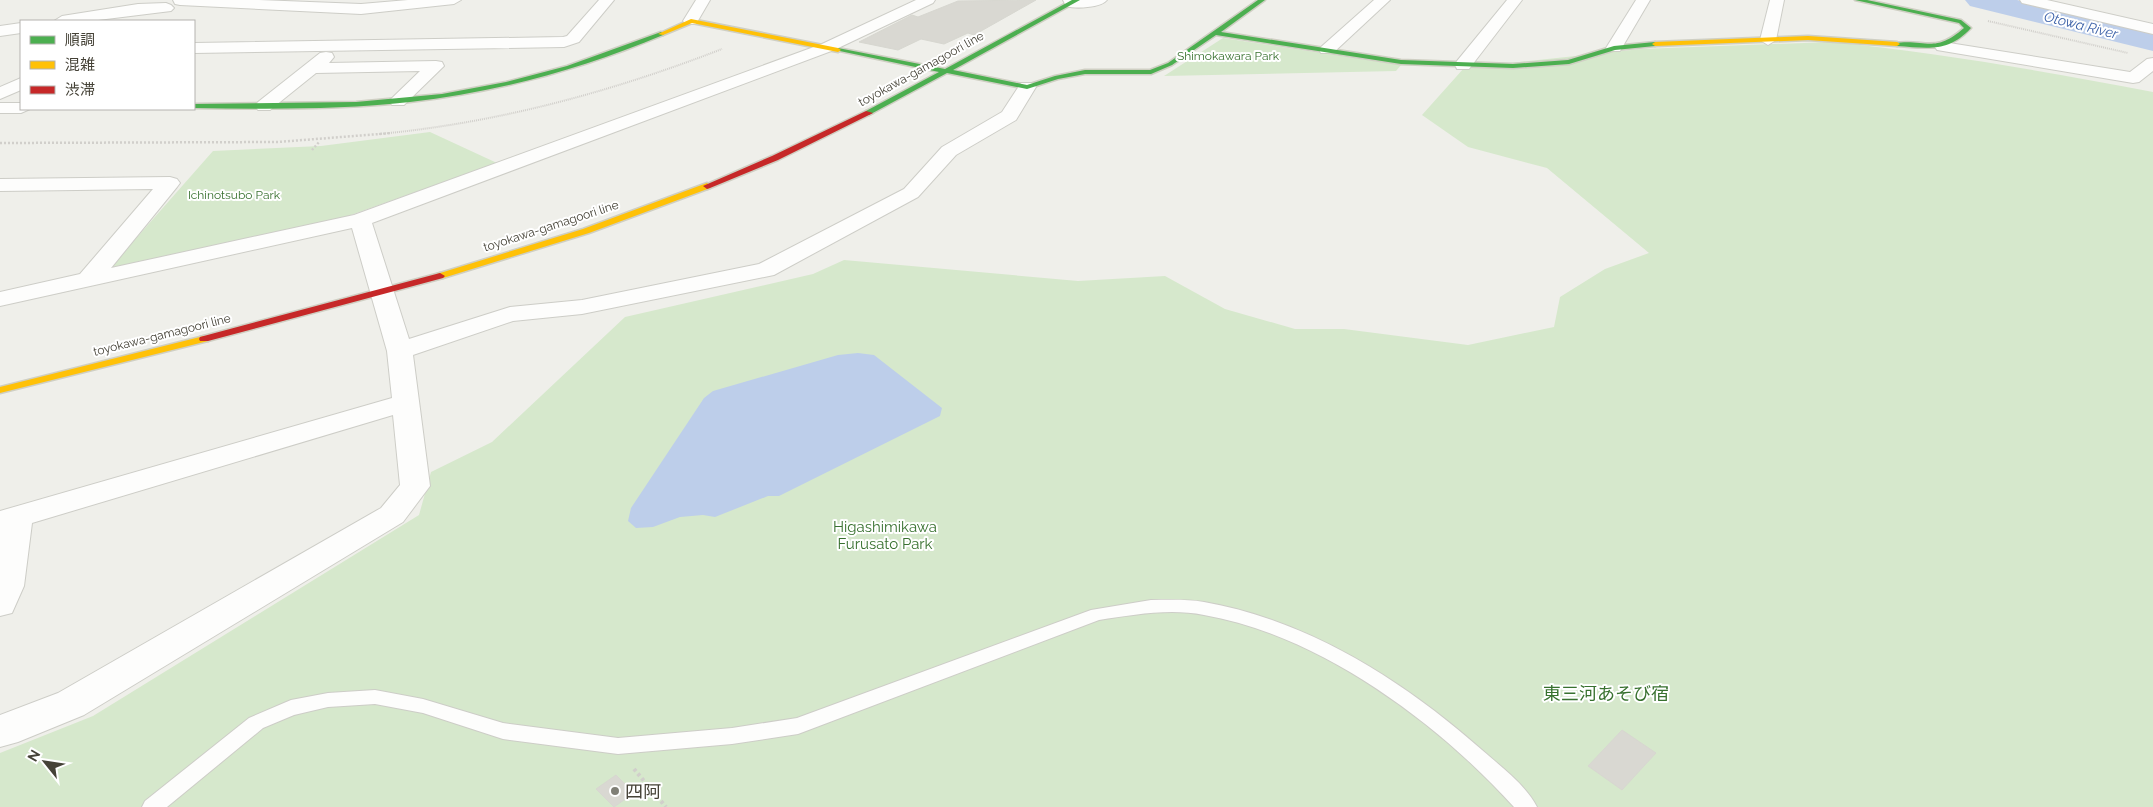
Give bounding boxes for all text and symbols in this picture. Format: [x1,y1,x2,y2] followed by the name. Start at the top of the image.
[2043,8,2121,42] water label: Otowa River
[20,20,195,110] legend
[856,29,986,109] street label: toyokawa-gamagoori line
[65,31,95,49] text: 順調
[1177,49,1280,63] park label: Shimokawara Park
[65,56,95,74] text: 混雑
[65,81,95,99] text: 渋滞
[188,188,281,202] park label: Ichinotsubo Park
[482,198,620,254] street label: toyokawa-gamagoori line
[92,311,232,359] street label: toyokawa-gamagoori line
[833,518,937,553] park label: Higashimikawa Furusato Park
[1543,683,1669,704] park label: 東三河あそび宿
[20,737,70,787] north arrow
[24,747,43,764] text: N
[625,781,661,802] place label: 四阿
[609,785,621,797] marker: 四阿

